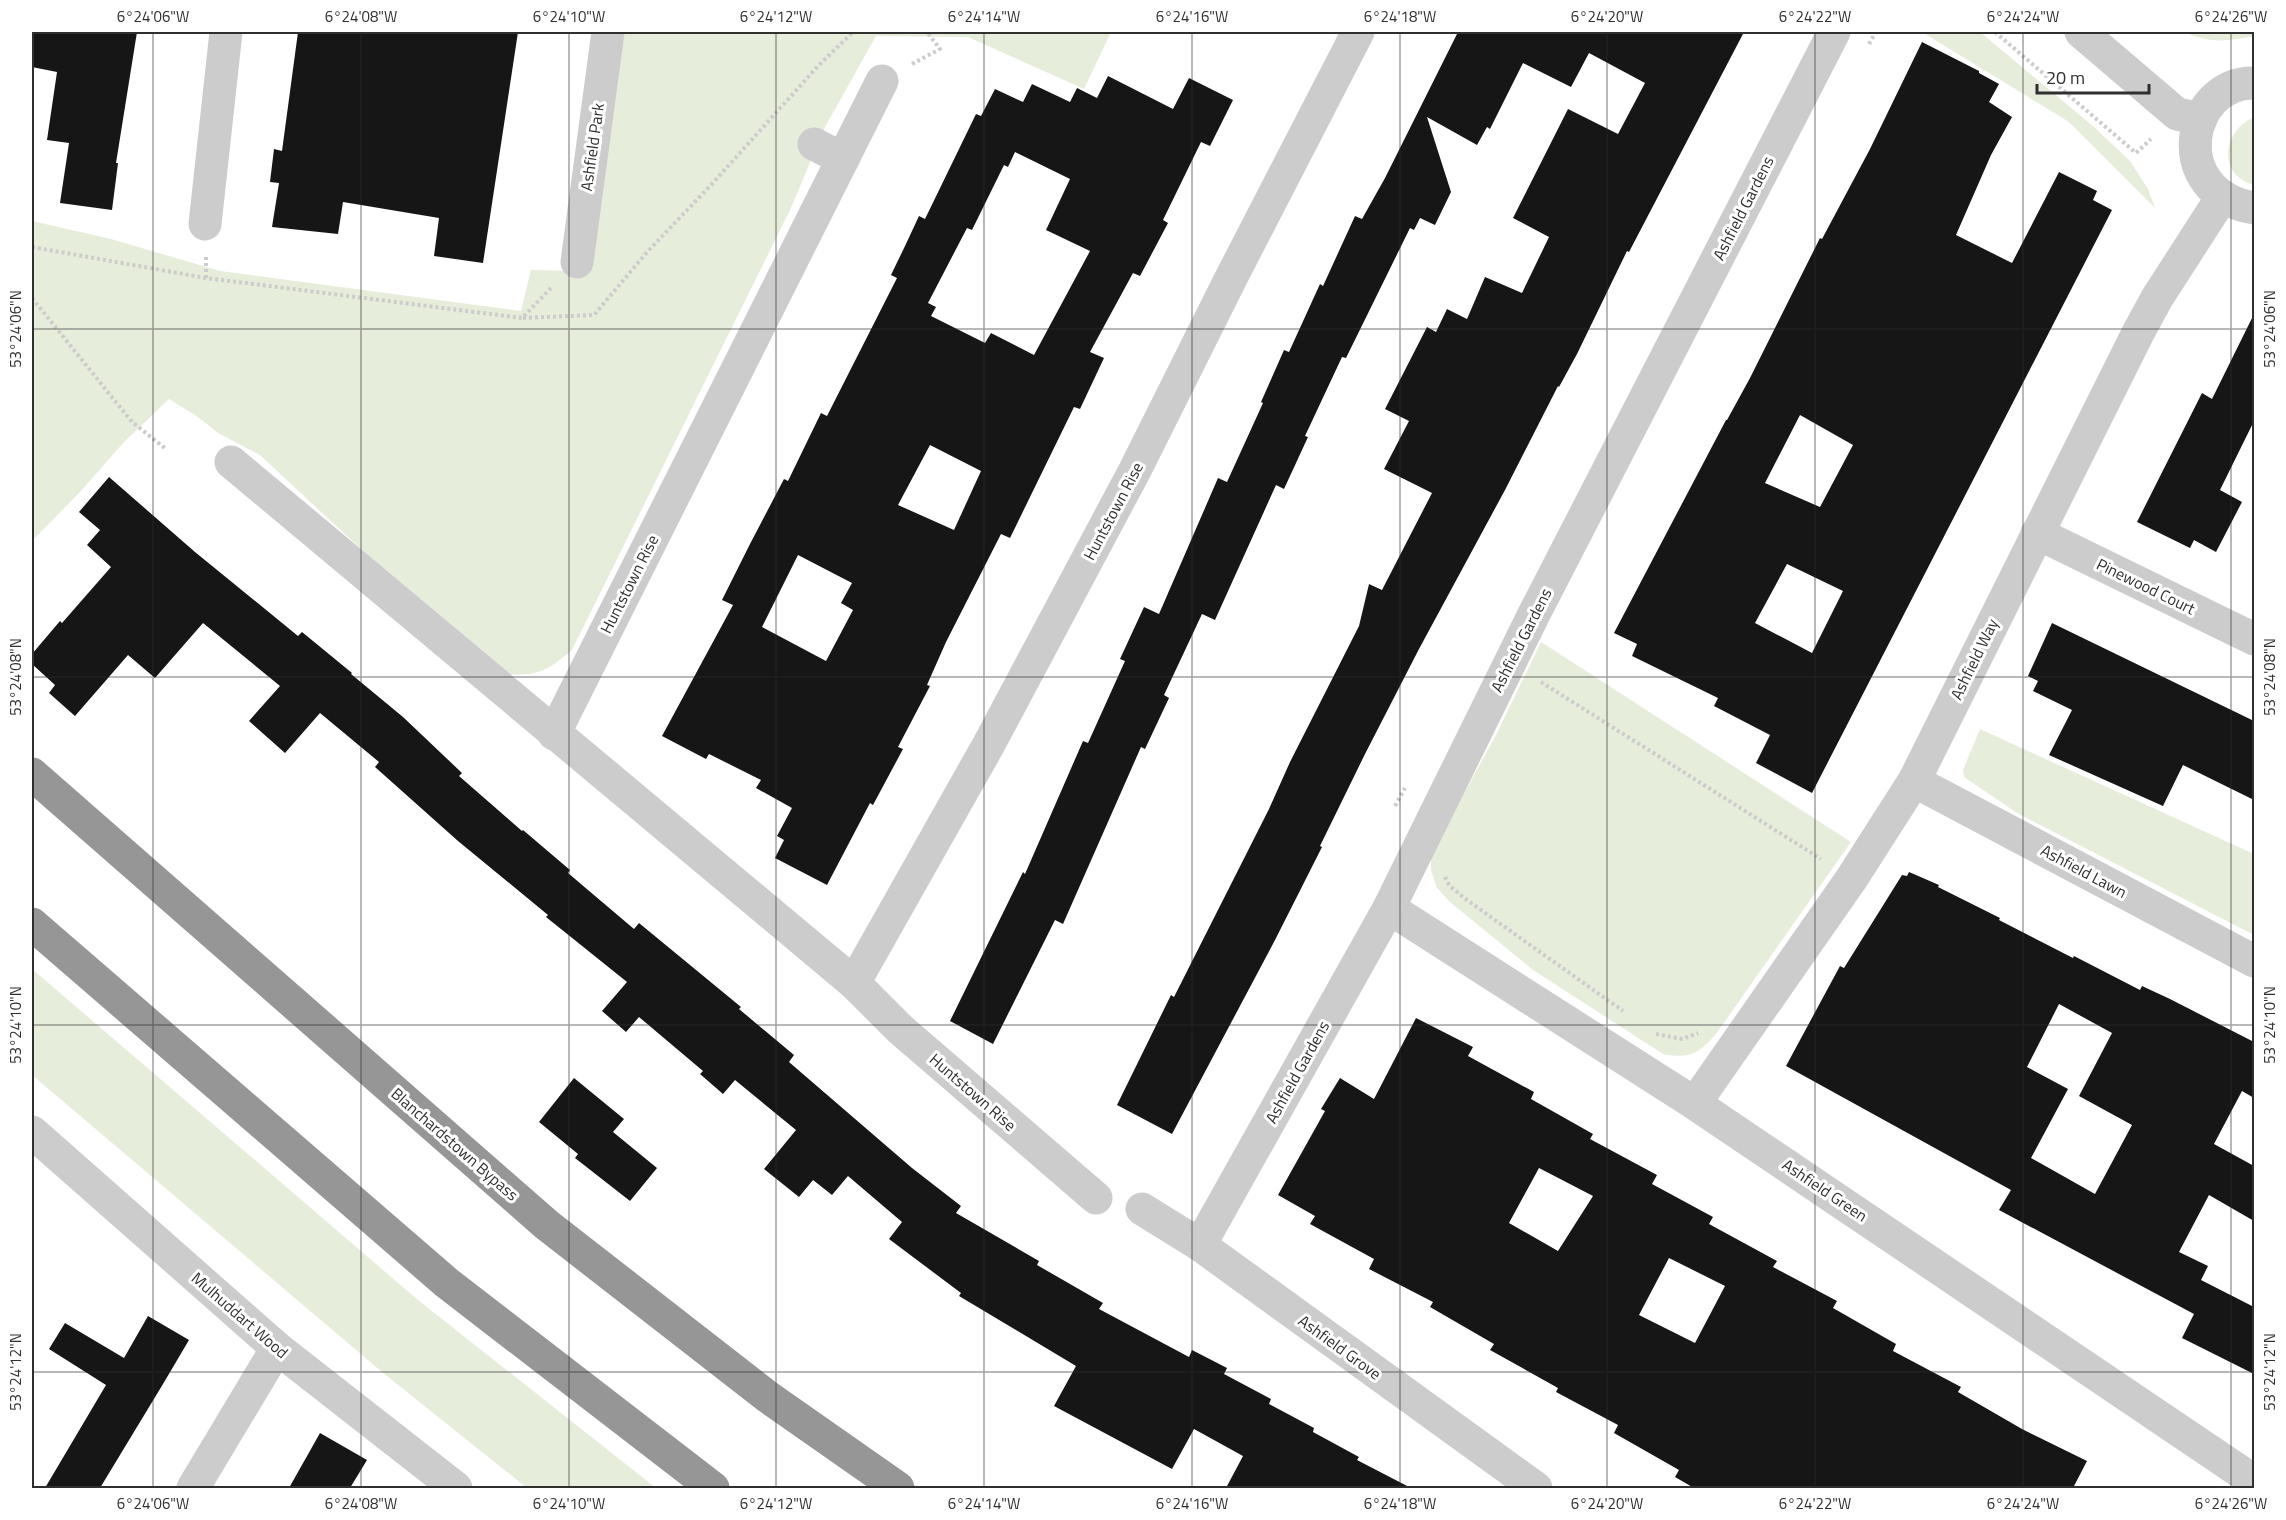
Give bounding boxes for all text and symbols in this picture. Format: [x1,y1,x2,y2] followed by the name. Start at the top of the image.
[117,5,189,28] text: 6°24'06"W
[325,5,397,28] text: 6°24'08"W
[533,5,605,28] text: 6°24'10"W
[740,5,812,28] text: 6°24'12"W
[948,5,1020,28] text: 6°24'14"W
[1156,5,1228,28] text: 6°24'16"W
[1364,5,1436,28] text: 6°24'18"W
[1571,5,1643,28] text: 6°24'20"W
[1779,5,1851,28] text: 6°24'22"W
[1987,5,2059,28] text: 6°24'24"W
[2195,5,2267,28] text: 6°24'26"W
[2037,57,2150,95] scale bar
[2046,64,2085,91] text: 20 m
[574,101,610,193] street label: Ashfield Park
[1706,152,1780,264] street label: Ashfield Gardens
[4,290,27,368] text: 53°24'06"N
[2258,290,2281,368] text: 53°24'06"N
[1077,458,1149,564] street label: Huntstown Rise
[594,530,664,638] street label: Huntstown Rise
[2093,552,2200,620] street label: Pinewood Court
[1484,584,1558,696] street label: Ashfield Gardens
[1944,614,2004,704] street label: Ashfield Way
[4,638,27,716] text: 53°24'08"N
[2258,638,2281,716] text: 53°24'08"N
[2037,838,2131,904] street label: Ashfield Lawn
[4,986,27,1064] text: 53°24'10"N
[2258,986,2281,1064] text: 53°24'10"N
[1259,1016,1335,1128] street label: Ashfield Gardens
[924,1047,1022,1137] street label: Huntstown Rise
[386,1082,524,1206] street label: Blanchardstown Bypass
[1778,1153,1872,1227] street label: Ashfield Green
[186,1266,294,1364] street label: Mulhuddart Wood
[1294,1309,1386,1385] street label: Ashfield Grove
[4,1333,27,1411] text: 53°24'12"N
[2258,1333,2281,1411] text: 53°24'12"N
[117,1492,189,1515] text: 6°24'06"W
[325,1492,397,1515] text: 6°24'08"W
[533,1492,605,1515] text: 6°24'10"W
[740,1492,812,1515] text: 6°24'12"W
[948,1492,1020,1515] text: 6°24'14"W
[1156,1492,1228,1515] text: 6°24'16"W
[1364,1492,1436,1515] text: 6°24'18"W
[1571,1492,1643,1515] text: 6°24'20"W
[1779,1492,1851,1515] text: 6°24'22"W
[1987,1492,2059,1515] text: 6°24'24"W
[2195,1492,2267,1515] text: 6°24'26"W

